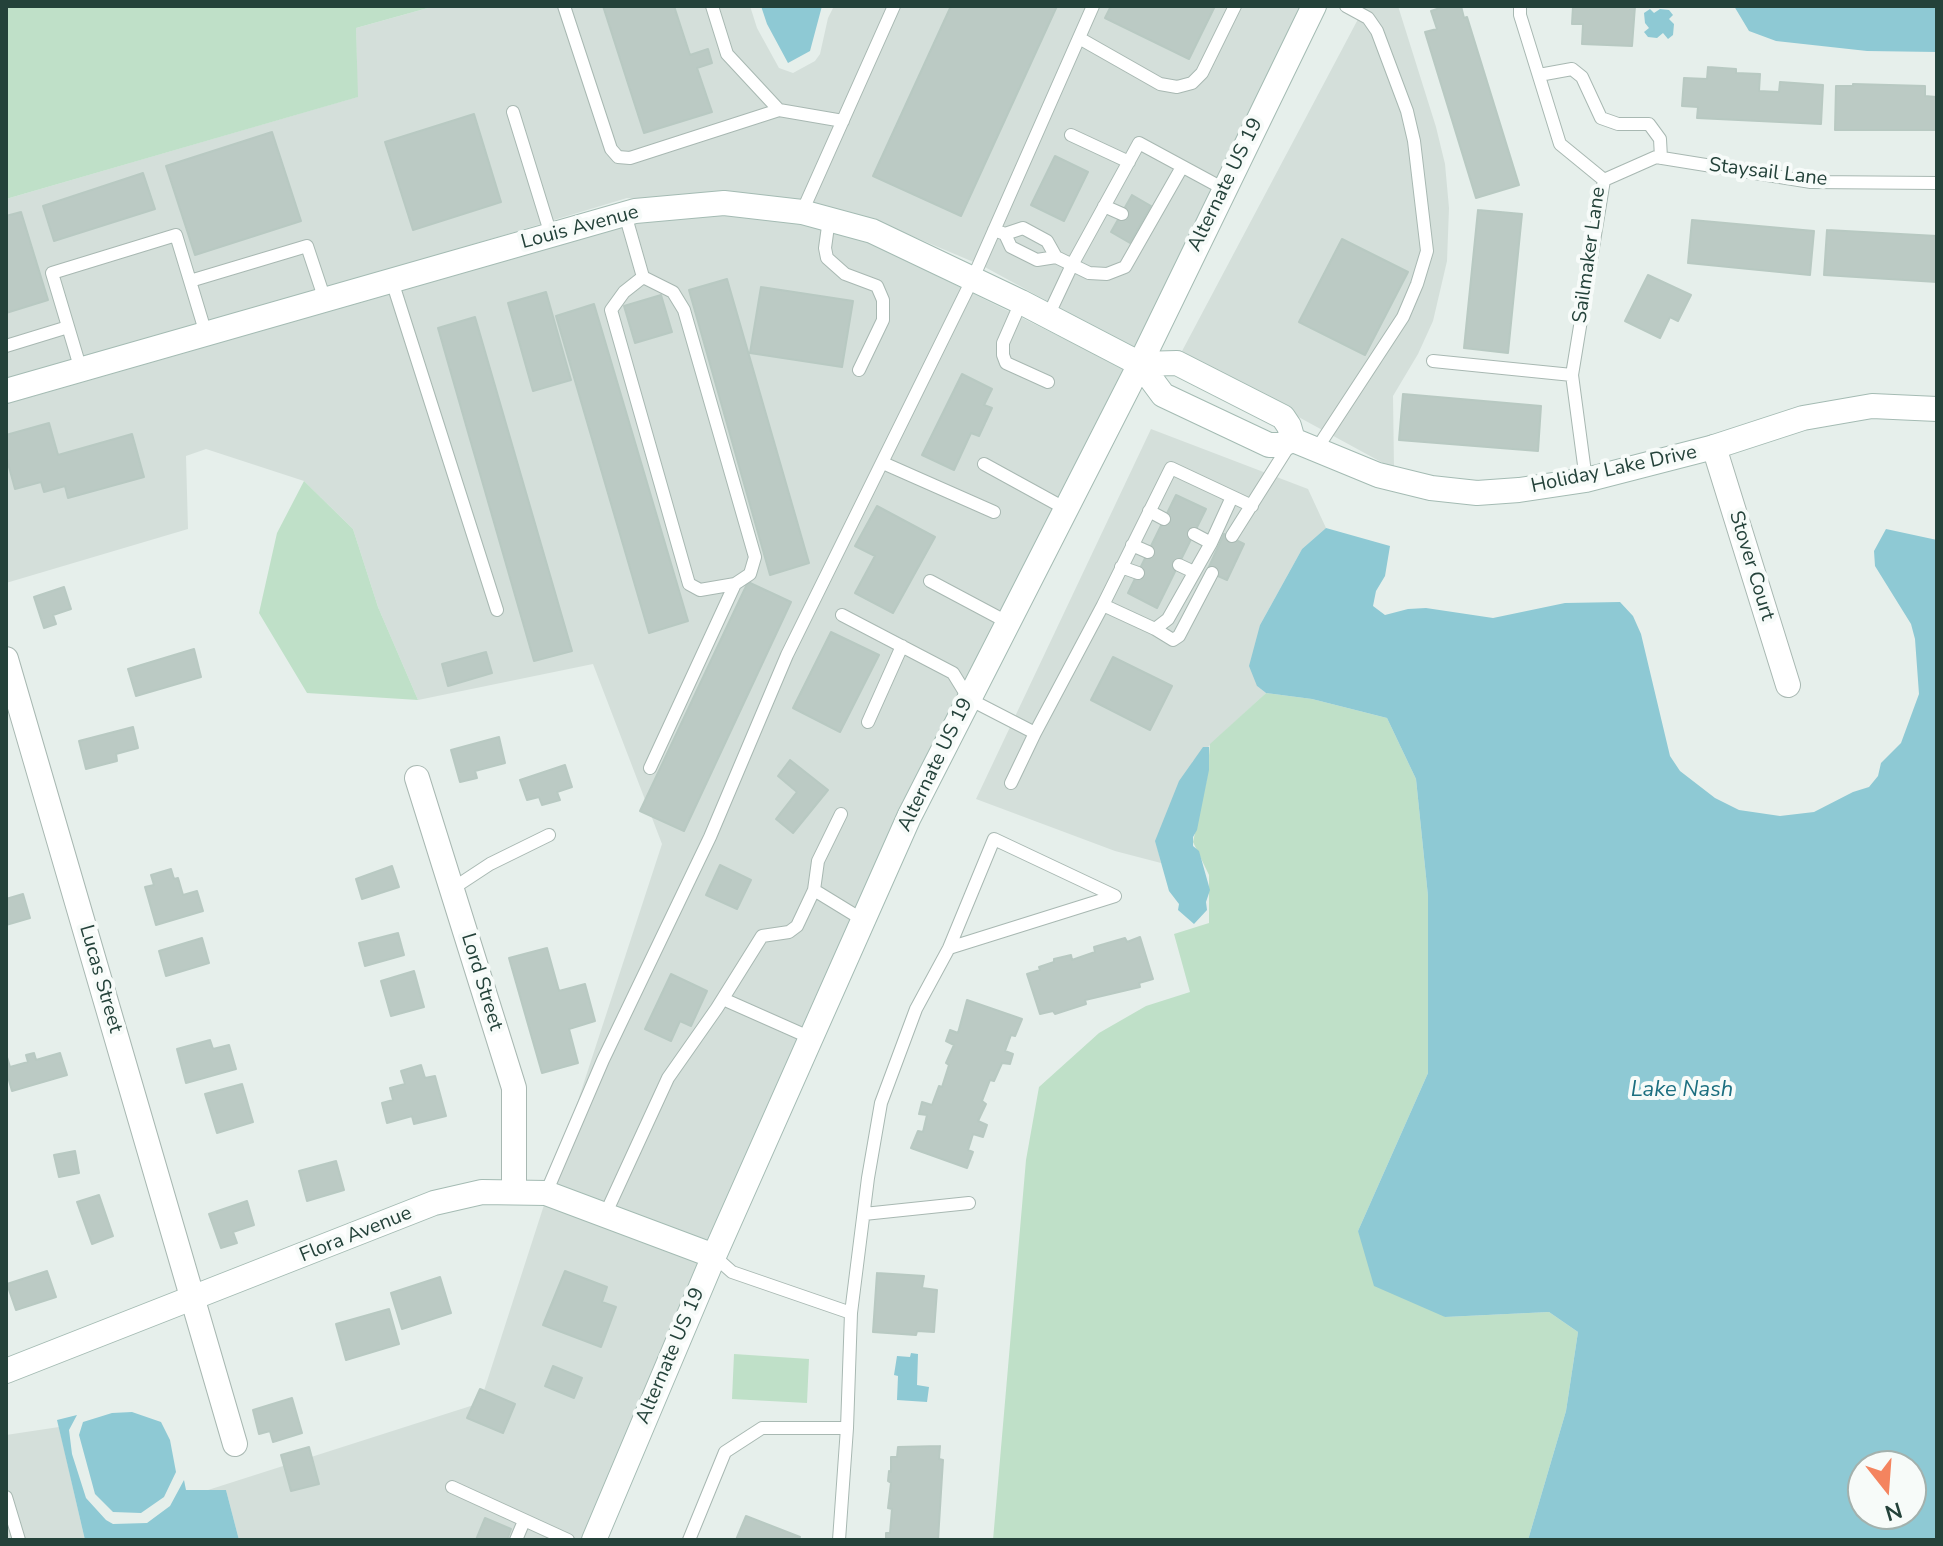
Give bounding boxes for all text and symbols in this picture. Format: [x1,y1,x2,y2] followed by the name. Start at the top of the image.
[1183,114,1269,256] street label: Alternate US 19
[1707,154,1829,192] street label: Staysail Lane
[1569,185,1611,325] street label: Sailmaker Lane
[519,201,641,255] street label: Louis Avenue
[1529,441,1699,499] street label: Holiday Lake Drive
[1723,508,1779,624] street label: Stover Court
[893,694,979,836] street label: Alternate US 19
[73,922,127,1036] street label: Lucas Street
[455,931,507,1033] street label: Lord Street
[1631,1078,1733,1104] water label: Lake Nash
[296,1202,416,1268] street label: Flora Avenue
[631,1284,711,1428] street label: Alternate US 19
[1847,1450,1927,1530] north arrow
[1881,1494,1906,1528] text: N

